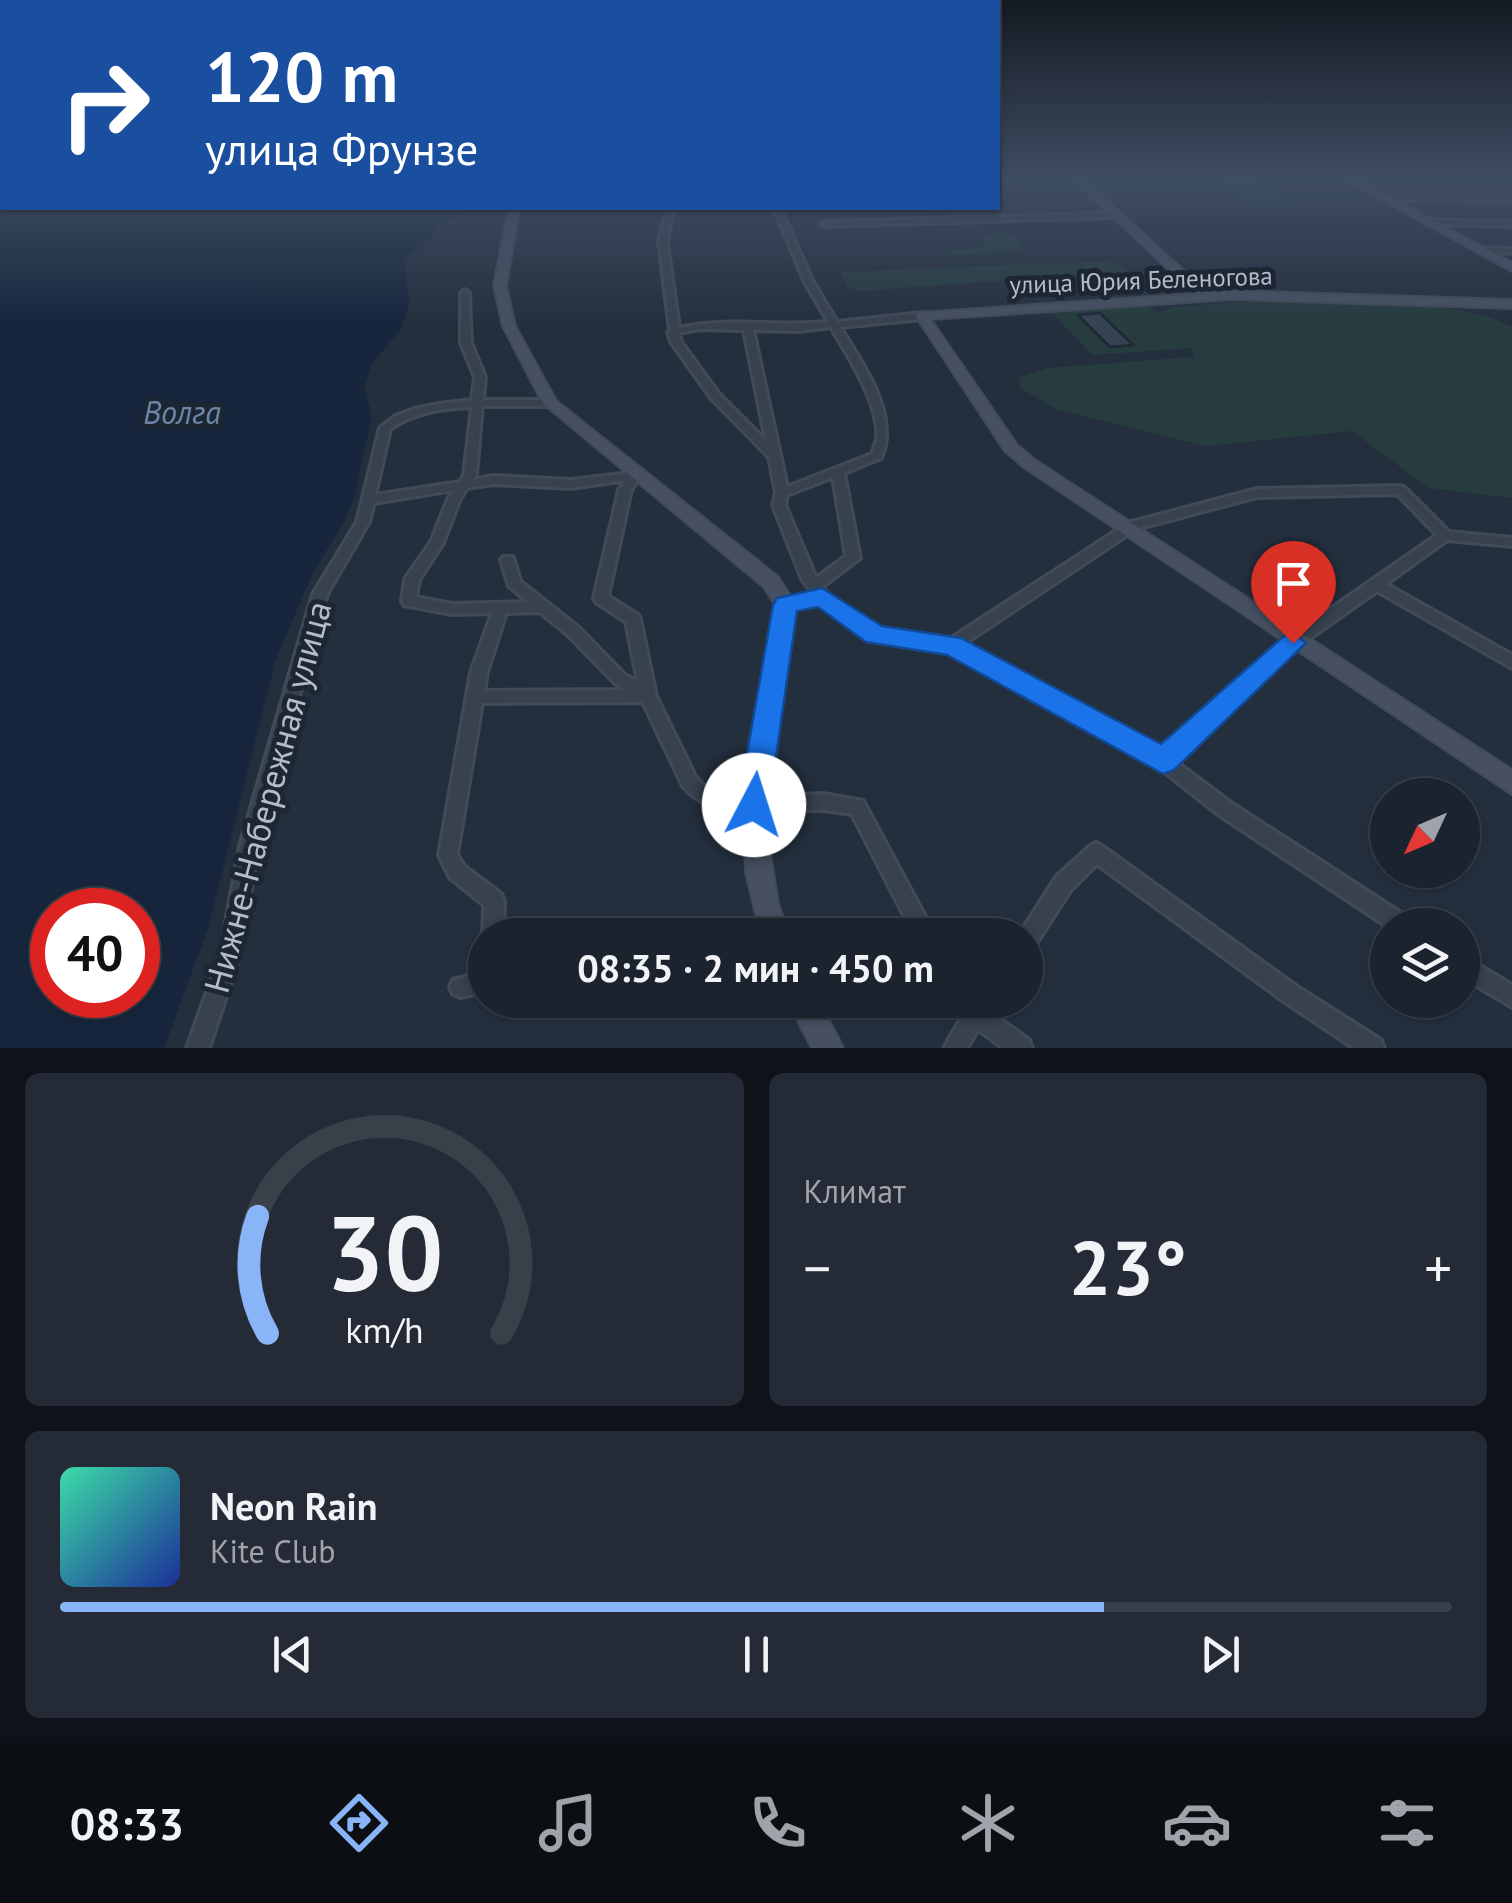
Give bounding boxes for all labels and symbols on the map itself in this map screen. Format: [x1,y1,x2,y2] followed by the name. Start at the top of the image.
[1009,259,1273,301] street label: улица Юрия Беленогова
[143,391,221,433] water label: Волга
[1251,541,1336,644] pin
[193,596,341,997] street label: Нижне-Набережная улица
[702,753,806,857] position arrow
[1370,778,1480,888] north arrow
[30,888,160,1018] speed limit sign: 40

